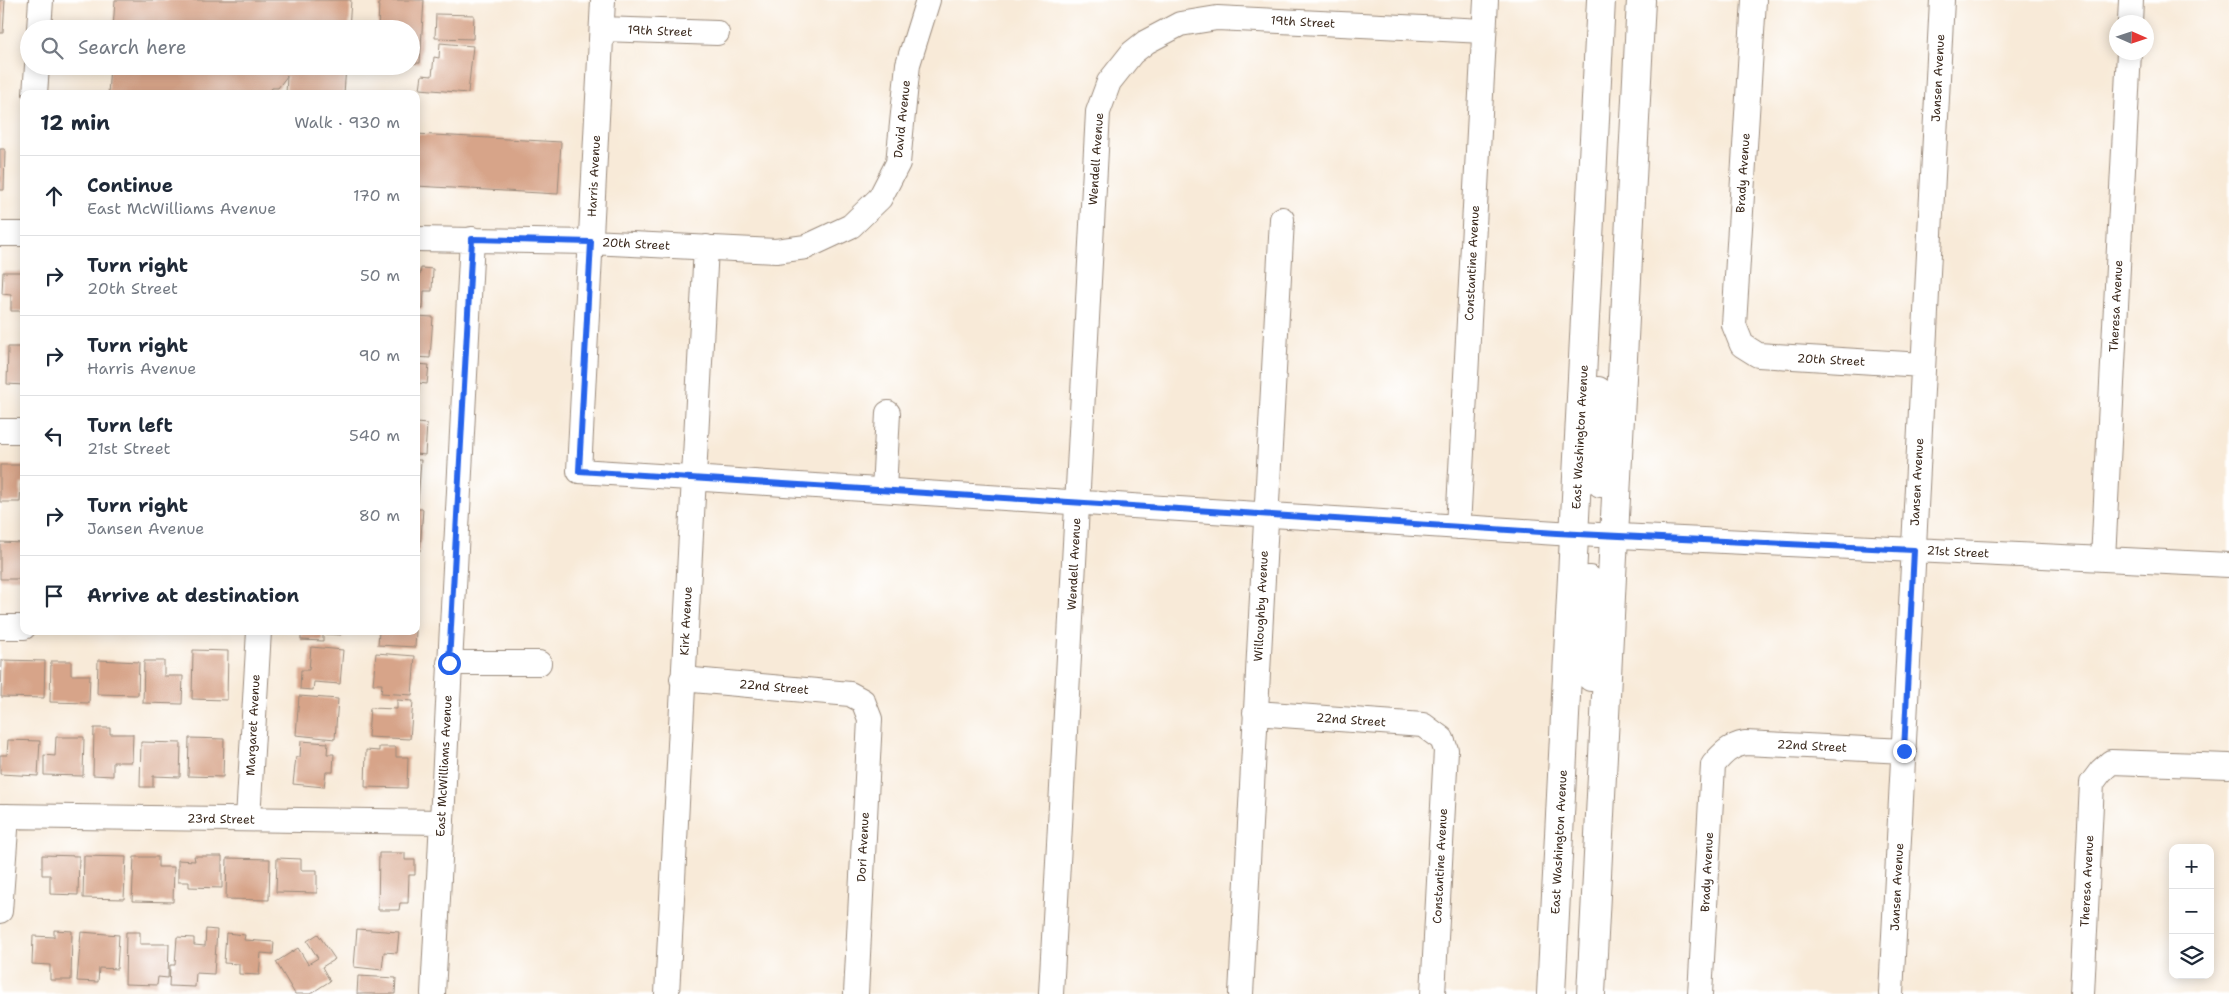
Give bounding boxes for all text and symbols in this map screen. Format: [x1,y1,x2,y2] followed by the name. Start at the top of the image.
[1270,12,1336,32] street label: 19th Street
[2109,15,2154,60] north arrow
[20,20,420,75] search box
[627,22,693,40] street label: 19th Street
[1928,33,1948,122] street label: Jansen Avenue
[38,34,66,62] icon: search
[78,35,187,60] text: Search here
[890,79,914,159] street label: David Avenue
[40,109,110,137] text: 12 min
[294,112,400,133] text: Walk · 930 m
[1085,112,1107,206] street label: Wendell Avenue
[1732,132,1754,213] street label: Brady Avenue
[584,134,604,217] street label: Harris Avenue
[87,173,173,198] text: Continue
[40,182,68,210] icon: ahead
[353,185,400,206] text: 170 m
[87,198,276,219] text: East McWilliams Avenue
[1461,205,1483,321] street label: Constantine Avenue
[601,234,671,254] street label: 20th Street
[87,253,188,278] text: Turn right
[2106,259,2126,352] street label: Theresa Avenue
[40,262,68,290] icon: right
[360,265,400,286] text: 50 m
[87,278,178,299] text: 20th Street
[87,333,188,358] text: Turn right
[40,342,68,370] icon: right
[359,345,400,366] text: 90 m
[1796,350,1866,370] street label: 20th Street
[87,358,196,379] text: Harris Avenue
[1568,364,1592,510] street label: East Washington Avenue
[87,413,173,438] text: Turn left
[40,422,68,450] icon: left
[349,425,400,446] text: 540 m
[1907,437,1927,526] street label: Jansen Avenue
[87,438,171,459] text: 21st Street
[87,493,188,518] text: Turn right
[40,502,68,530] icon: right
[359,505,400,526] text: 80 m
[1064,517,1084,611] street label: Wendell Avenue
[87,518,204,539] text: Jansen Avenue
[1926,542,1990,562] street label: 21st Street
[1250,550,1272,662] street label: Willoughby Avenue
[40,582,68,610] icon: arrive
[87,583,299,608] text: Arrive at destination
[676,586,696,656] street label: Kirk Avenue
[438,652,461,675] route start
[242,674,264,776] street label: Margaret Avenue
[738,676,810,698] street label: 22nd Street
[432,694,456,837] street label: East McWilliams Avenue
[1315,710,1387,730] street label: 22nd Street
[1777,736,1847,756] street label: 22nd Street
[1893,740,1916,763] route end
[1547,769,1571,915] street label: East Washington Avenue
[1429,808,1451,924] street label: Constantine Avenue
[187,810,255,828] street label: 23rd Street
[853,811,873,882] street label: Dori Avenue
[1697,831,1717,912] street label: Brady Avenue
[2077,834,2097,927] street label: Theresa Avenue
[1887,842,1907,931] street label: Jansen Avenue
[2169,844,2214,979] map controls
[2169,844,2214,889] button: +
[2169,889,2214,934] button: −
[2169,934,2214,979] button: layers

